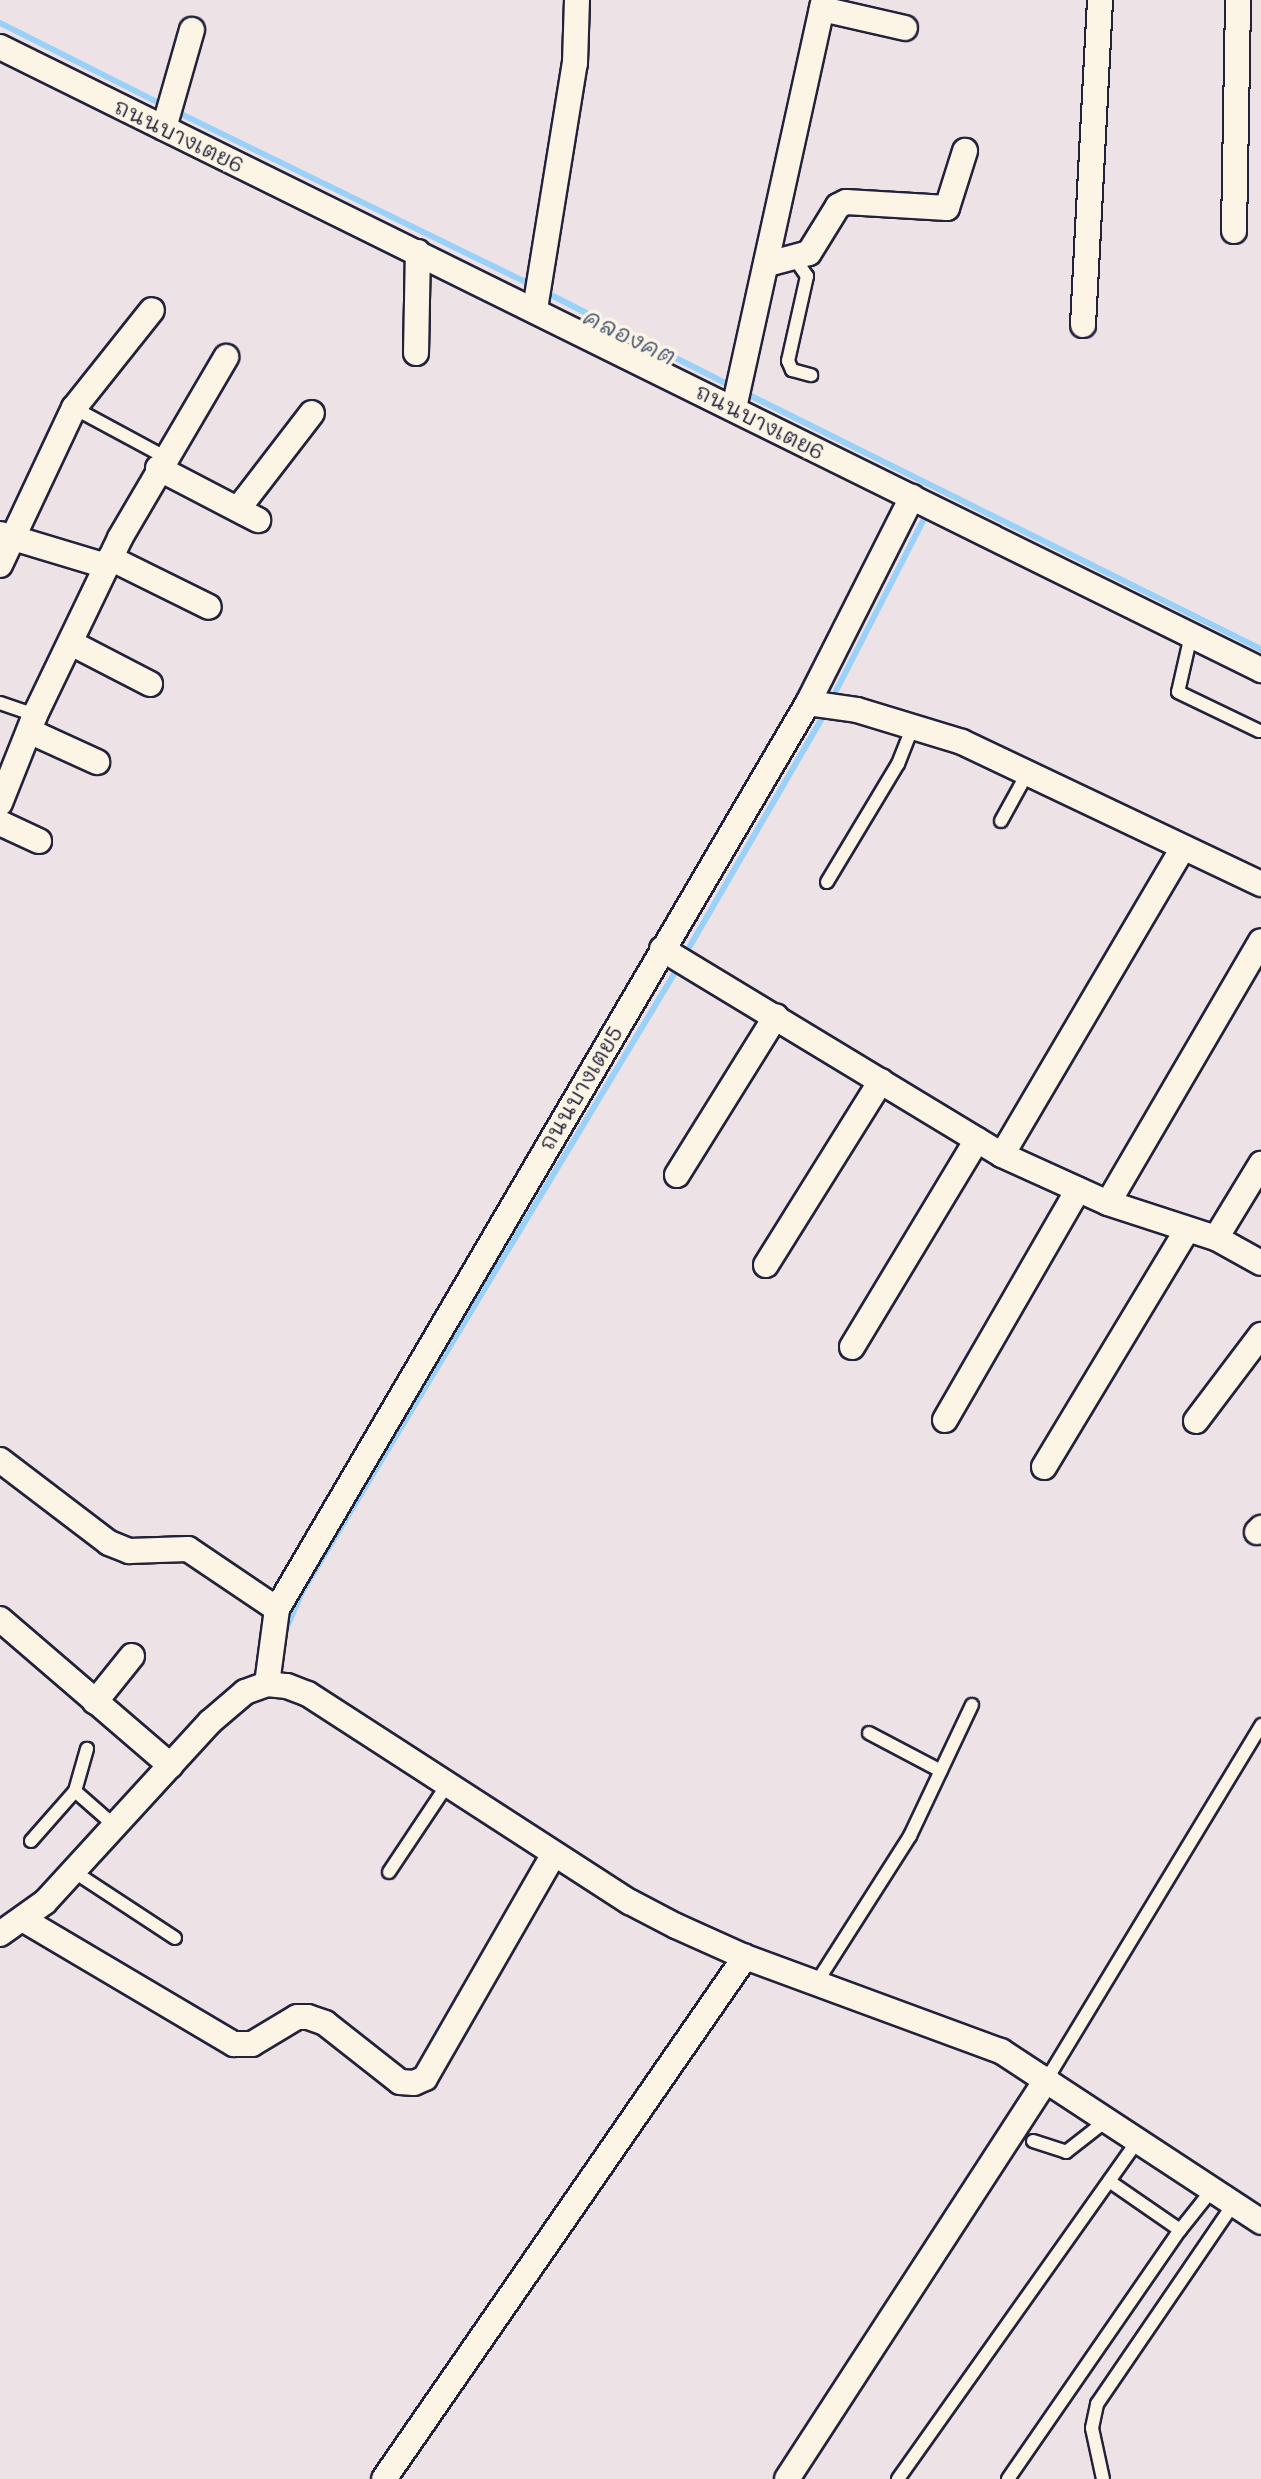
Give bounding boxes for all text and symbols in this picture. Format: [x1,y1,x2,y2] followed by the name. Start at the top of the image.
[110,92,248,178] street label: ถนนบางเตย6
[579,301,681,371] water label: คลองคต
[691,377,829,465] street label: ถนนบางเตย6
[533,1021,627,1155] street label: ถนนบางเตย5

